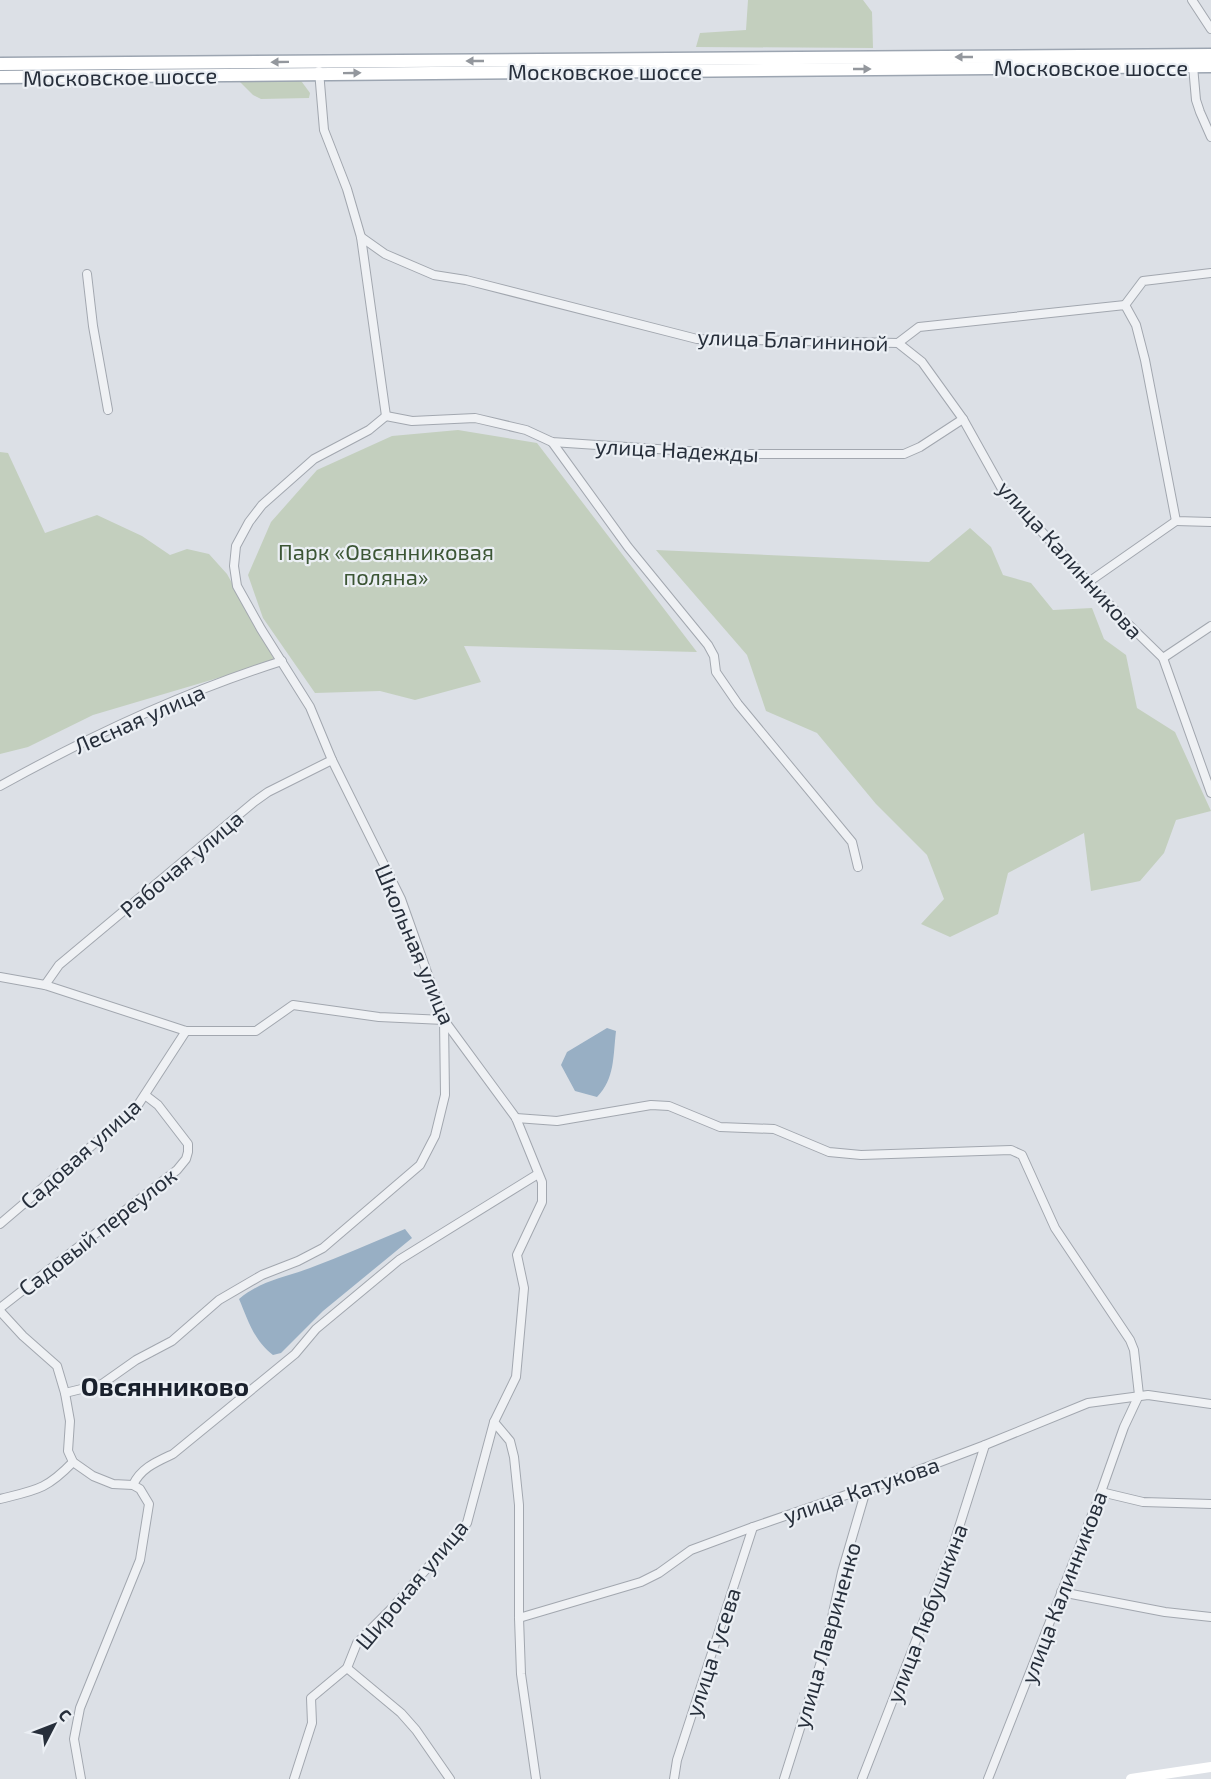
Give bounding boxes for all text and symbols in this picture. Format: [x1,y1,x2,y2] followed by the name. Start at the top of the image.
[954,52,973,62] one-way arrow
[994,54,1188,80] street label: Московское шоссе
[465,56,484,66] one-way arrow
[270,57,289,67] one-way arrow
[508,58,702,84] street label: Московское шоссе
[23,61,217,91] street label: Московское шоссе
[853,64,872,74] one-way arrow
[343,68,362,78] one-way arrow
[697,323,889,356] street label: улица Благининой
[594,432,760,467] street label: улица Надежды
[992,474,1149,644] street label: улица Калинникова
[278,538,494,589] park label: Парк «Овсянниковая поляна»
[70,678,209,759] street label: Лесная улица
[114,804,248,923] street label: Рабочая улица
[370,860,461,1028] street label: Школьная улица
[15,1092,146,1214] street label: Садовая улица
[13,1161,182,1301] street label: Садовый переулок
[81,1370,249,1401] district label: Овсянниково
[780,1450,943,1529] street label: улица Катукова
[1014,1487,1113,1687] street label: улица Калинникова
[349,1514,473,1655] street label: Широкая улица
[880,1520,973,1707] street label: улица Любушкина
[787,1539,866,1731] street label: улица Лавриненко
[679,1584,746,1720] street label: улица Гусева
[24,1695,84,1755] north arrow
[55,1705,76,1724] text: С

